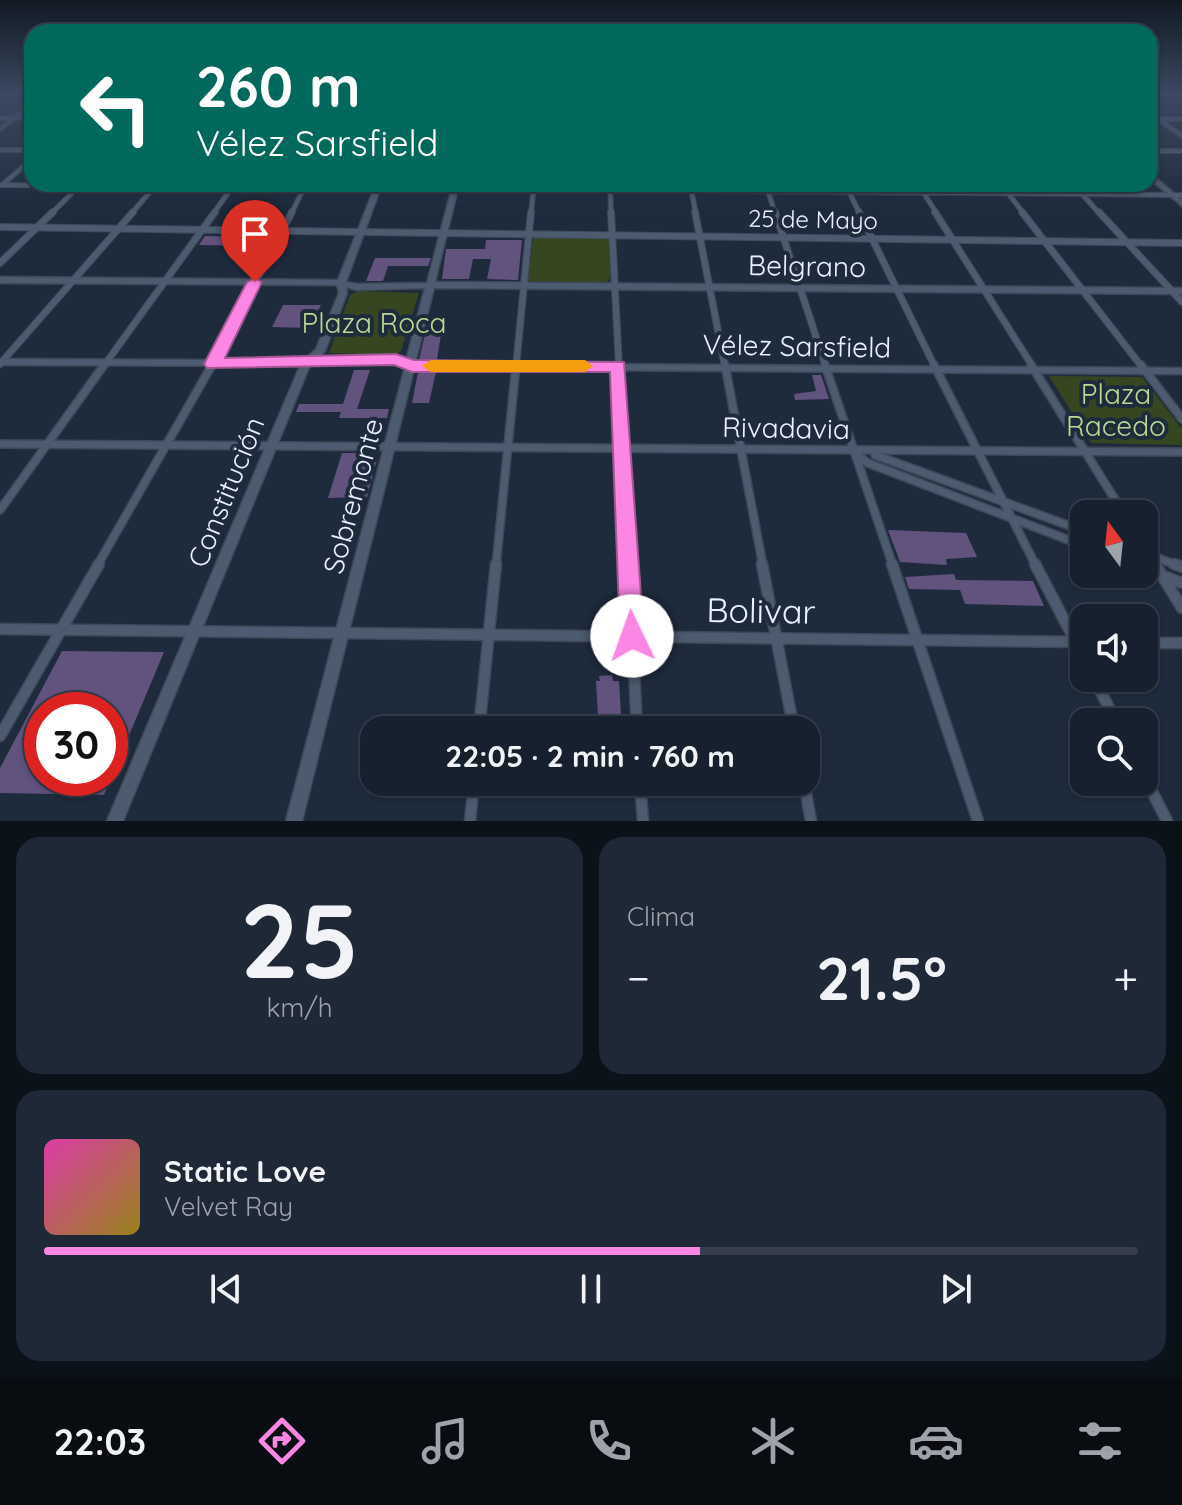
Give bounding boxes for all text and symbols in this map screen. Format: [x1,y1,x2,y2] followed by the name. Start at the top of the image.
[196,51,361,121] text: 260 m
[64,56,168,160] icon: left
[196,120,438,165] text: Vélez Sarsfield
[221,200,289,282] pin
[748,203,878,235] street label: 25 de Mayo
[233,212,277,256] icon: arrive
[748,247,866,284] street label: Belgrano
[301,305,447,340] park label: Plaza Roca
[702,326,892,365] street label: Vélez Sarsfield
[1066,376,1166,443] park label: Plaza Racedo
[722,409,850,446] street label: Rivadavia
[180,412,272,572] street label: Constitución
[315,414,390,577] street label: Sobremonte
[1070,500,1158,588] north arrow
[1070,500,1158,796] map controls
[706,588,816,633] street label: Bolivar
[590,594,674,678] position arrow
[1070,604,1158,692] button: sound
[24,692,128,796] speed limit sign: 30
[1070,708,1158,796] button: search
[445,737,735,775] text: 22:05 · 2 min · 760 m
[240,874,359,1004] text: 25
[627,900,695,933] text: Clima
[816,940,947,1015] text: 21.5°
[627,950,650,1005] text: −
[1113,950,1138,1005] text: +
[267,991,332,1024] text: km/h
[164,1152,326,1190] text: Static Love
[164,1190,293,1223] text: Velvet Ray
[204,1267,248,1311] icon: previous
[569,1267,613,1311] icon: pause
[934,1267,978,1311] icon: next
[254,1413,310,1469] icon: directions
[417,1413,473,1469] icon: music
[581,1413,637,1469] icon: phone
[745,1413,801,1469] icon: climate
[908,1413,964,1469] icon: car
[1072,1413,1128,1469] icon: filters
[54,1419,146,1464] text: 22:03

